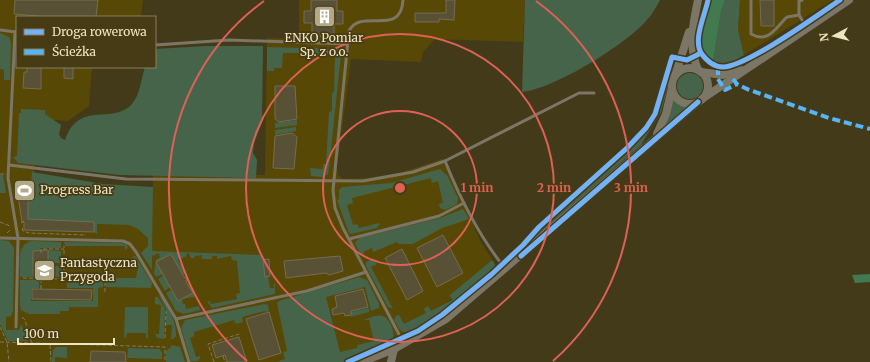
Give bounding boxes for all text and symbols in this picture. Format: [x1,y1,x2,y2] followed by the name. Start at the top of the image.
[311,4,337,30] building icon: ENKO Pomiar Sp. z o.o.
[16,16,156,68] legend
[814,16,854,56] north arrow
[52,24,147,39] text: Droga rowerowa
[285,30,364,59] place label: ENKO Pomiar Sp. z o.o.
[817,32,832,42] text: N
[52,44,97,59] text: Ścieżka
[11,177,37,203] sports icon: Progress Bar
[461,180,493,195] text: 1 min
[537,180,571,195] text: 2 min
[614,180,648,195] text: 3 min
[393,181,407,195] centre of rings
[40,182,114,197] place label: Progress Bar
[60,255,137,284] place label: Fantastyczna Przygoda
[31,257,57,283] school or university icon: Fantastyczna Przygoda
[18,320,114,346] scale bar
[24,326,59,341] text: 100 m

